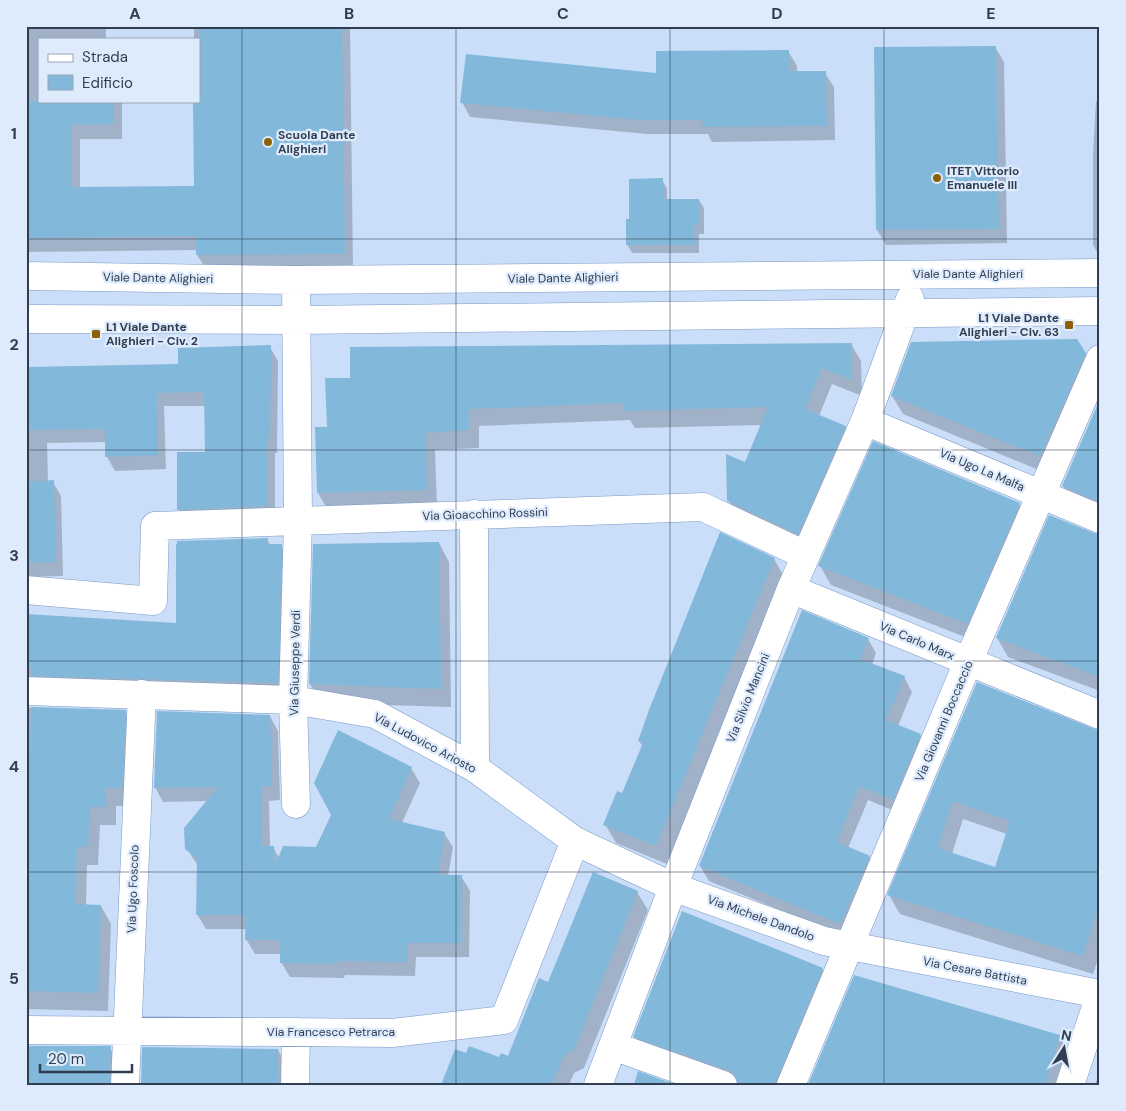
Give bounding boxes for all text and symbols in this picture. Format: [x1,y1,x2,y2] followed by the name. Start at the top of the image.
[129,3,141,24] text: A
[344,3,354,24] text: B
[557,3,569,24] text: C
[771,3,783,24] text: D
[986,3,996,24] text: E
[38,38,200,102] legend
[82,47,128,67] text: Strada
[82,73,133,93] text: Edificio
[11,123,17,144] text: 1
[278,127,356,157] place label: Scuola Dante Alighieri
[262,136,274,148] marker: Scuola Dante Alighieri
[947,163,1019,193] place label: ITET Vittorio Emanuele III
[931,172,943,184] marker: ITET Vittorio Emanuele III
[913,266,1023,282] street label: Viale Dante Alighieri
[103,269,213,287] street label: Viale Dante Alighieri
[508,269,618,287] street label: Viale Dante Alighieri
[959,310,1059,340] place label: L1 Viale Dante Alighieri - Civ. 63
[106,319,198,349] place label: L1 Viale Dante Alighieri - Civ. 2
[1063,319,1075,331] marker: L1 Viale Dante Alighieri - Civ. 63
[90,328,102,340] marker: L1 Viale Dante Alighieri - Civ. 2
[9,334,19,355] text: 2
[937,445,1027,495] street label: Via Ugo La Malfa
[422,504,548,524] street label: Via Gioacchino Rossini
[9,545,19,566] text: 3
[286,610,304,716] street label: Via Giuseppe Verdi
[877,618,957,664] street label: Via Carlo Marx
[723,651,773,745] street label: Via Silvio Mancini
[911,658,977,784] street label: Via Giovanni Boccaccio
[371,709,479,777] street label: Via Ludovico Ariosto
[9,756,19,777] text: 4
[123,845,143,933] street label: Via Ugo Foscolo
[705,891,817,945] street label: Via Michele Dandolo
[922,953,1028,989] street label: Via Cesare Battista
[9,968,19,989] text: 5
[267,1024,395,1040] street label: Via Francesco Petrarca
[1038,1024,1088,1074] north arrow
[1060,1025,1073,1045] text: N
[40,1041,132,1073] scale bar
[48,1049,84,1069] text: 20 m

